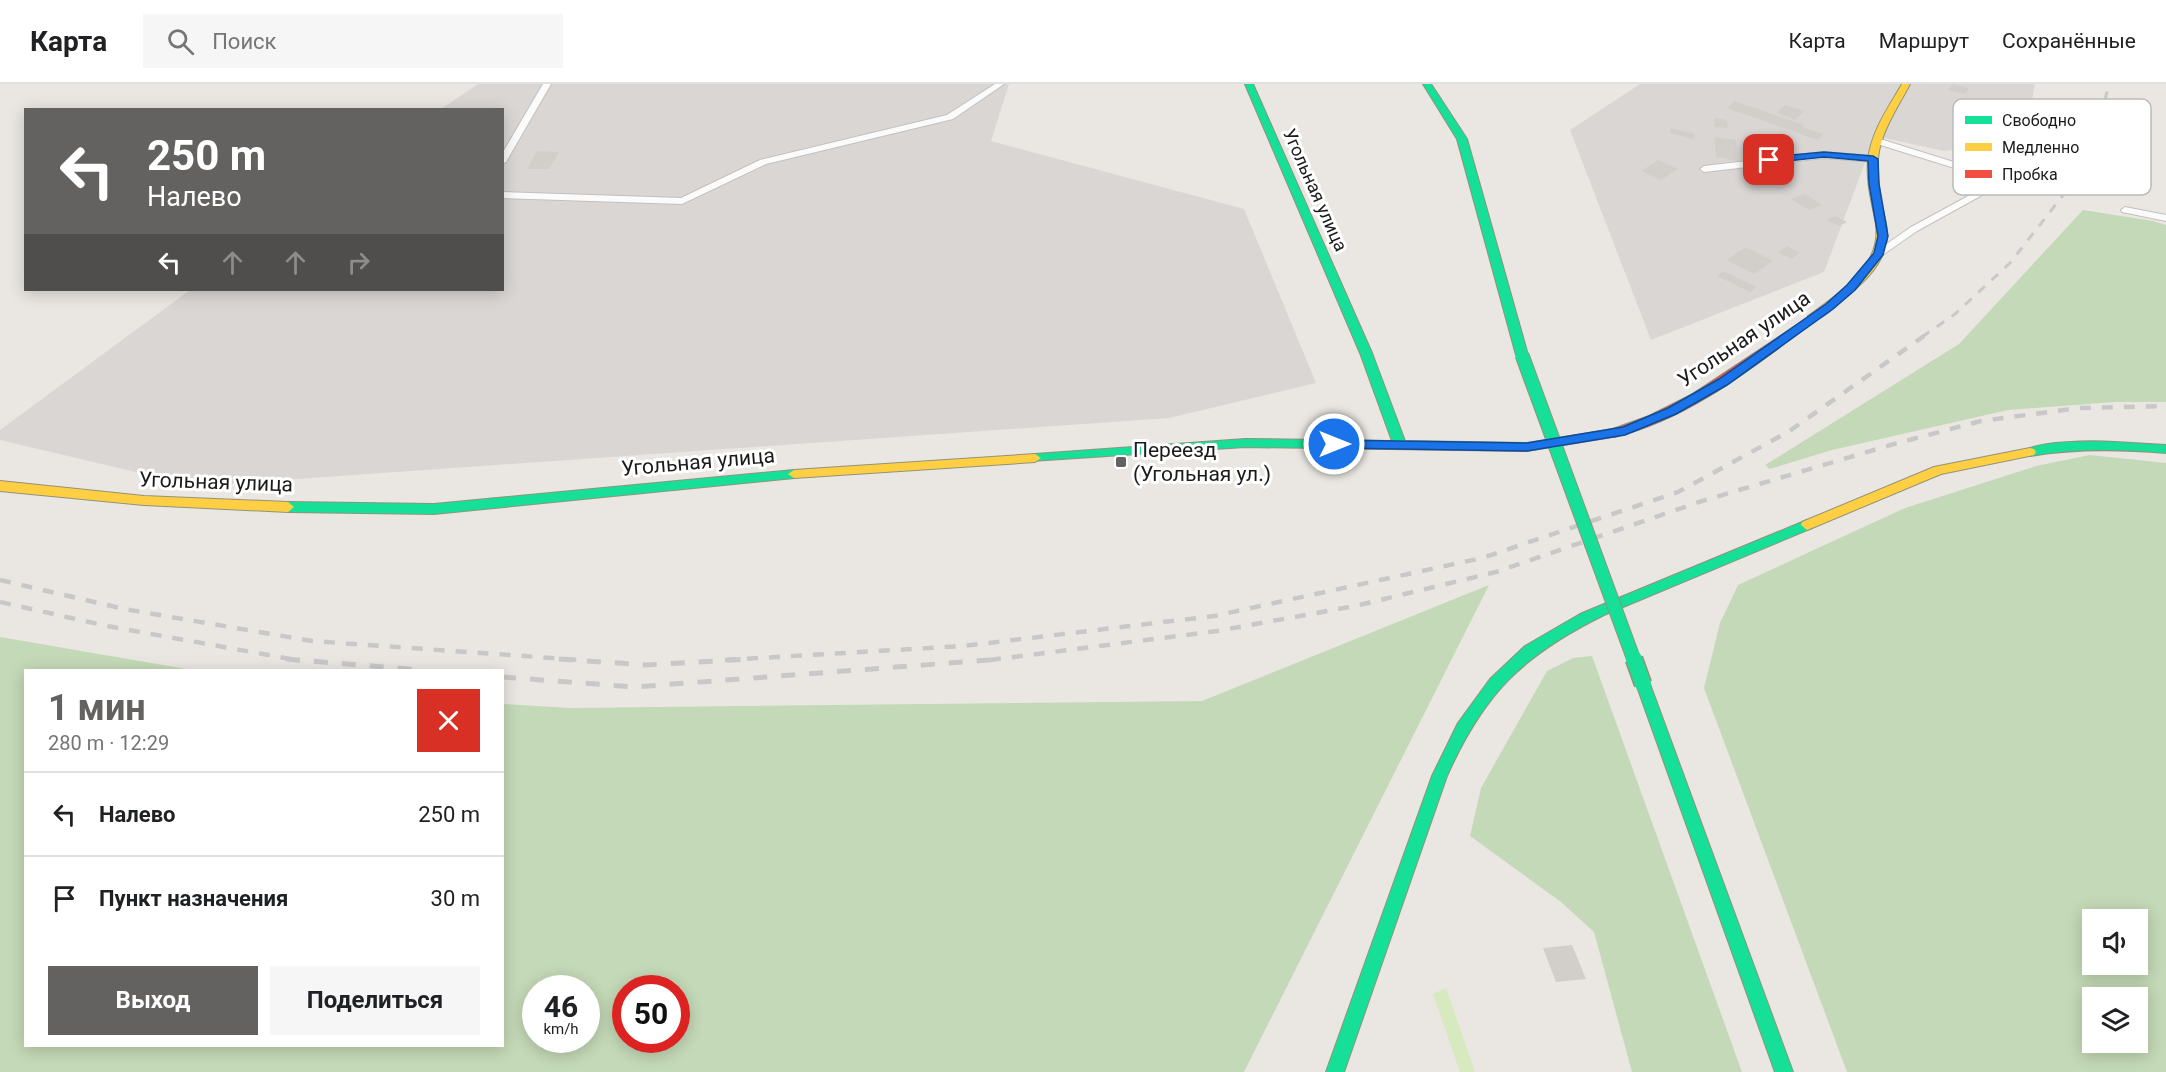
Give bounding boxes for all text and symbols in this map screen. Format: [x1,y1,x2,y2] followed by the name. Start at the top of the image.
[143,14,563,68] search box
[30,25,107,58] text: Карта
[164,25,197,58] icon: search
[212,29,277,54] text: Поиск
[1789,29,1846,53] text: Карта
[1879,29,1969,53] text: Маршрут
[2002,29,2136,53] text: Сохранённые
[1953,99,2151,195] legend
[2002,111,2076,130] text: Свободно
[1279,125,1352,254] street label: Угольная улица
[147,131,266,180] text: 250 m
[48,132,126,210] icon: left
[1743,134,1794,185] pin
[2002,138,2079,157] text: Медленно
[1752,143,1785,176] icon: arrive
[2002,165,2058,184] text: Пробка
[147,181,242,213] text: Налево
[153,246,186,279] icon: left
[216,246,249,279] icon: ahead
[279,246,312,279] icon: ahead
[342,246,375,279] icon: right
[1673,286,1815,392] street label: Угольная улица
[1302,412,1366,476] position arrow
[1133,438,1271,486] place label: Переезд (Угольная ул.)
[620,443,776,481] street label: Угольная улица
[1114,455,1128,469] marker: Переезд (Угольная ул.)
[139,467,293,497] street label: Угольная улица
[48,687,146,729] text: 1 мин
[417,689,480,752] button: close
[48,731,169,755] text: 280 m · 12:29
[48,798,81,831] icon: left
[99,802,176,827] text: Налево
[418,802,480,827] text: 250 m
[48,882,81,915] icon: arrive
[99,886,288,911] text: Пункт назначения
[431,886,480,911] text: 30 m
[2082,909,2148,1053] map controls
[2082,909,2148,975] button: sound
[48,966,258,1035] button: Выход
[270,966,480,1035] button: Поделиться
[612,975,690,1053] speed limit sign: 50
[2082,987,2148,1053] button: layers
[544,989,578,1024] text: 46
[543,1020,579,1038] text: km/h

